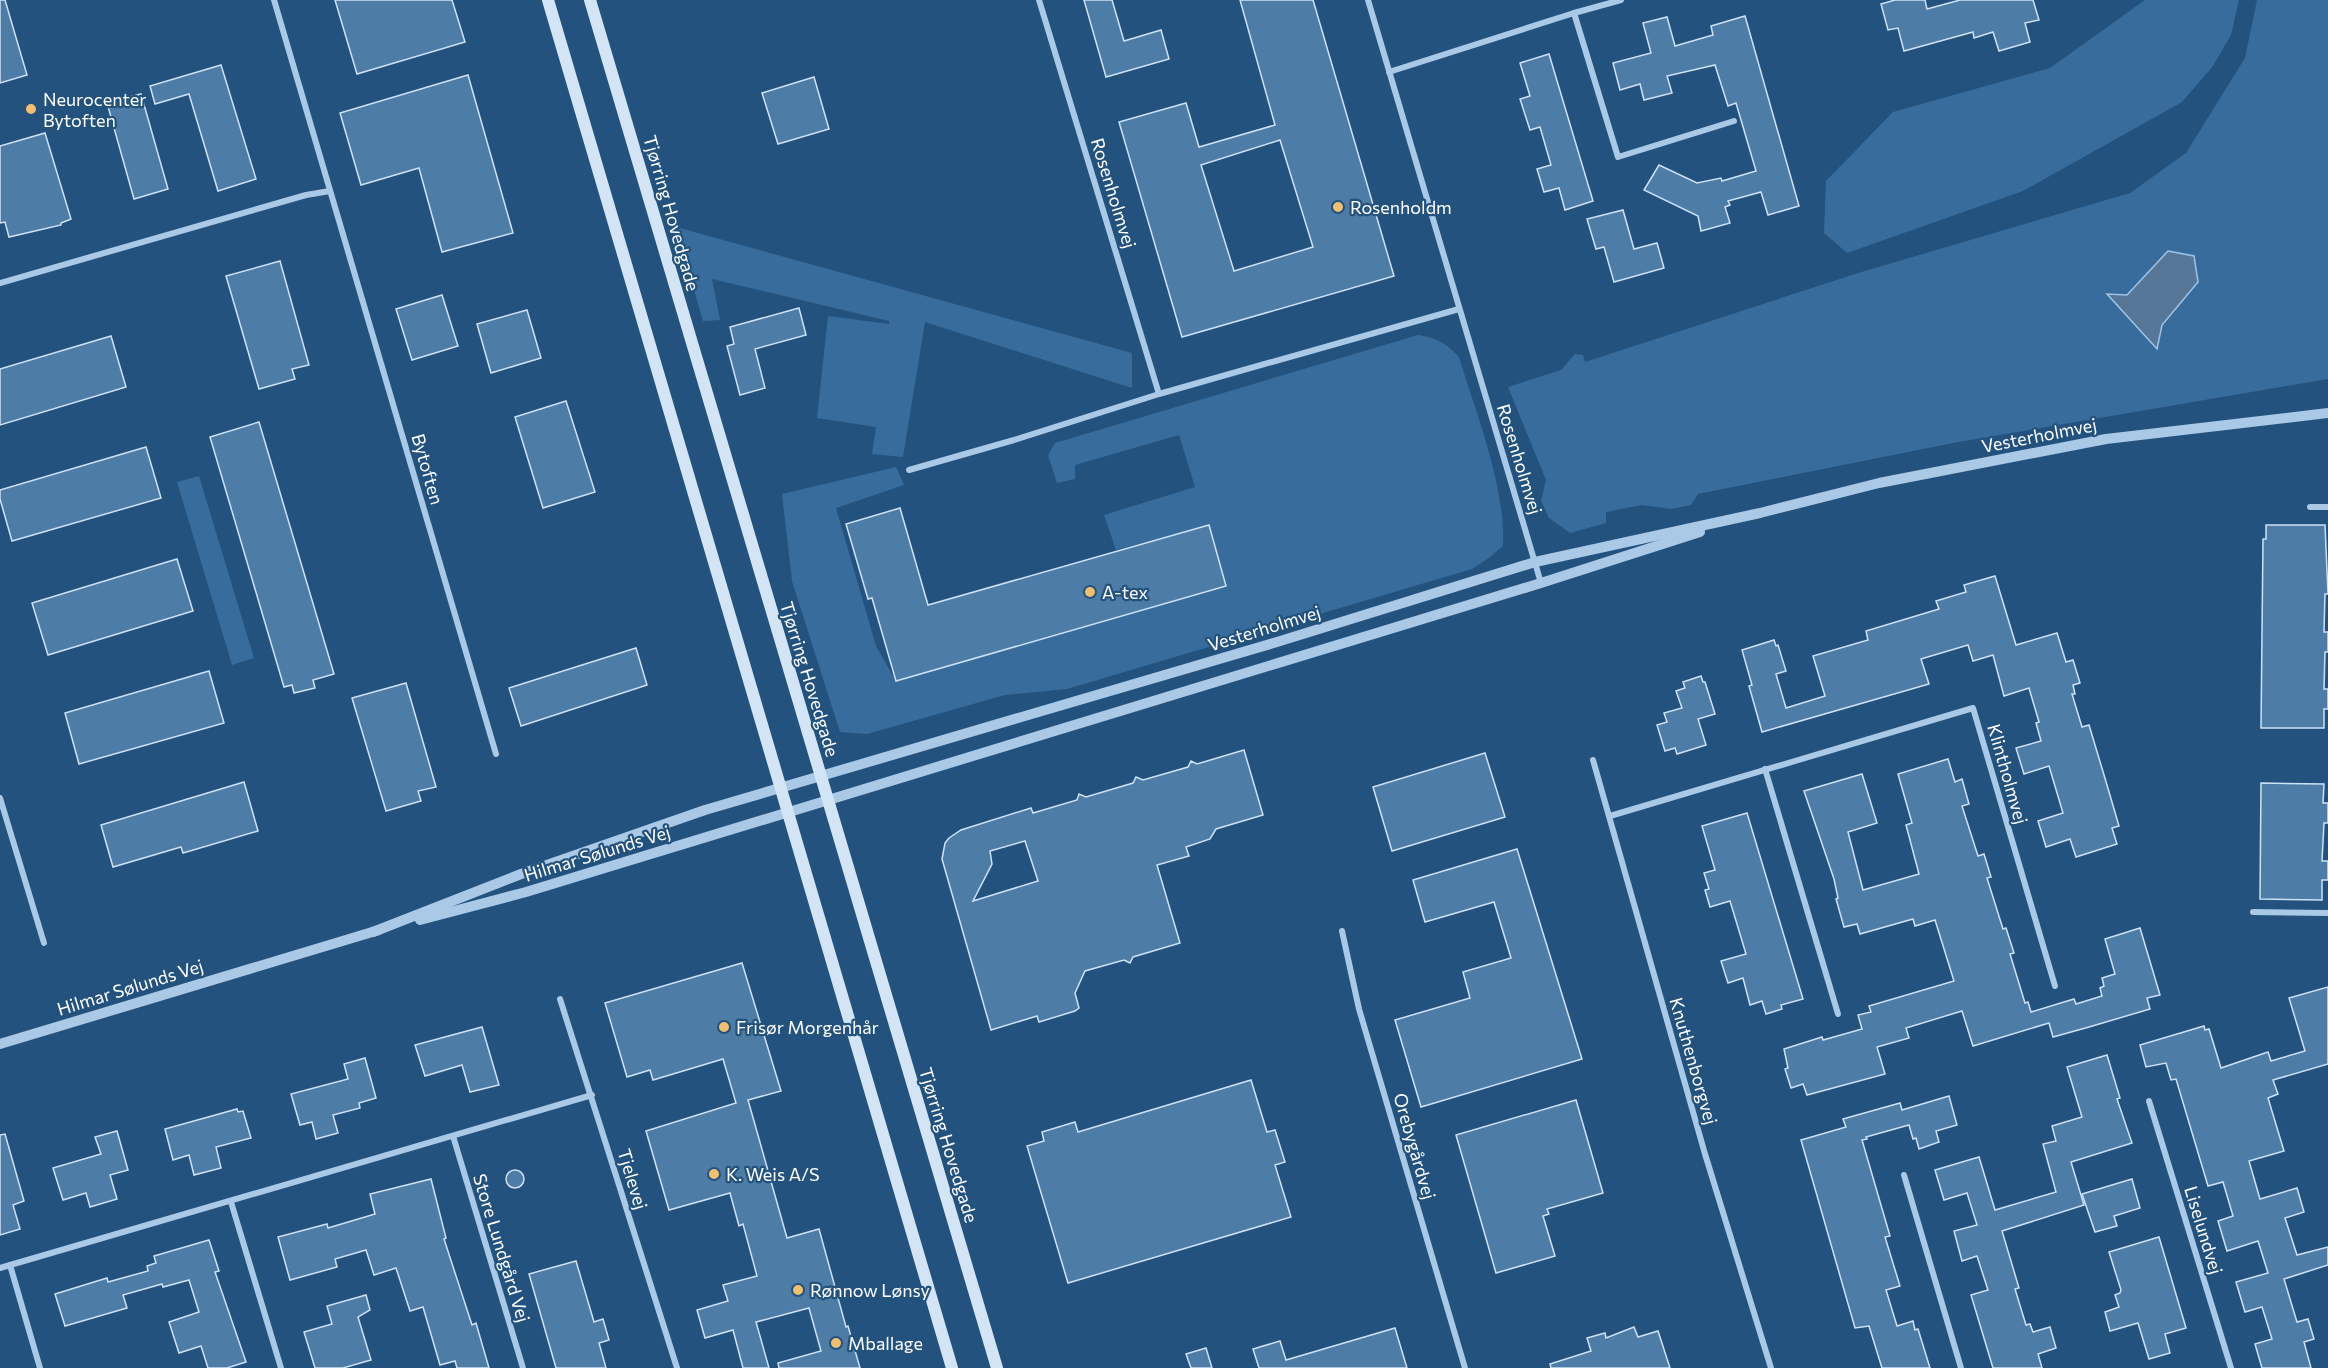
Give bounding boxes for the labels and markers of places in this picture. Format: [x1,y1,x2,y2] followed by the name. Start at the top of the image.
[43,88,146,131] place label: Neurocenter Bytoften
[24,102,38,116] marker: Neurocenter Bytoften
[1350,196,1452,218] place label: Rosenholdm
[1331,200,1345,214] marker: Rosenholdm
[1102,581,1148,603] place label: A-tex
[1083,585,1097,599] marker: A-tex
[736,1016,879,1038] place label: Frisør Morgenhår
[717,1020,731,1034] marker: Frisør Morgenhår
[726,1163,820,1185] place label: K. Weis A/S
[707,1167,721,1181] marker: K. Weis A/S
[810,1279,930,1301] place label: Rønnow Lønsy
[791,1283,805,1297] marker: Rønnow Lønsy
[848,1332,923,1354] place label: Mballage
[829,1336,843,1350] marker: Mballage

